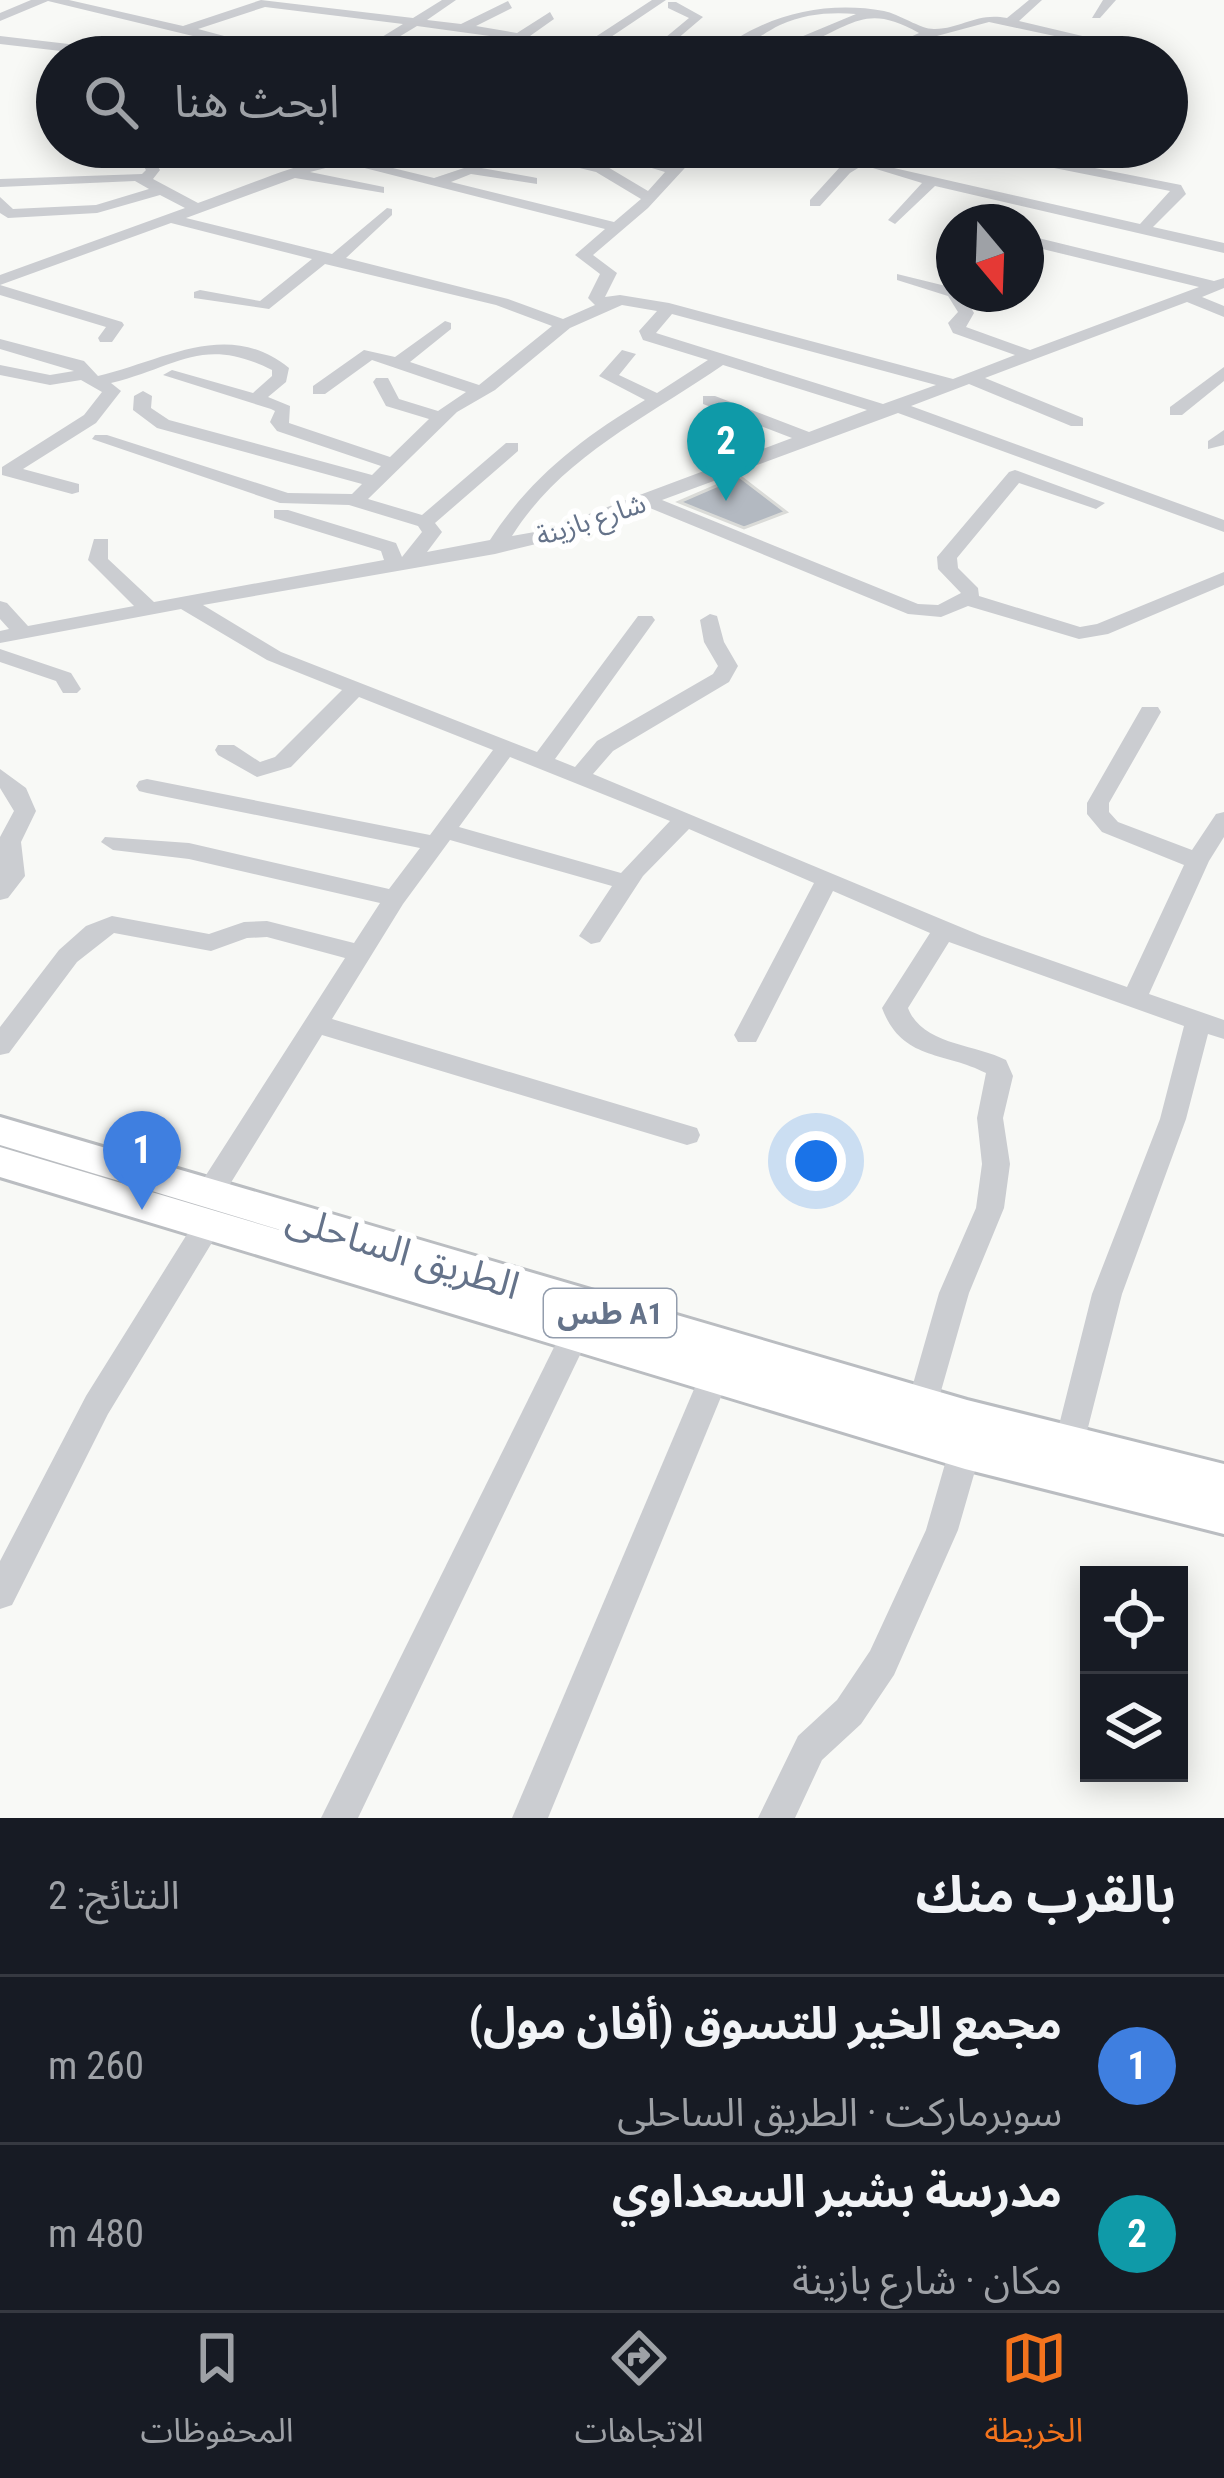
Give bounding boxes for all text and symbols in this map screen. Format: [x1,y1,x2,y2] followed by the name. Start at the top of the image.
[36,36,1188,168] search box
[78,69,144,135] icon: search
[174,75,339,128] text: ابحث هنا
[936,204,1044,312] north arrow
[687,402,765,501] pin: 2
[532,487,651,557] street label: شارع بازينة
[103,1111,181,1210] pin: 1
[786,1131,846,1191] your location
[281,1195,525,1310] street label: الطريق الساحلى
[544,1289,676,1337] road number: طس A1
[1080,1566,1188,1782] map controls
[1080,1566,1188,1674] button: locate
[1080,1674,1188,1782] button: layers
[916,1865,1176,1924] text: بالقرب منك
[48,1873,180,1919] text: النتائج: 2
[469,1997,1062,2050] text: مجمع الخير للتسوق (أفان مول)
[48,2043,144,2089] text: 260 m
[1127,2043,1147,2089] text: 1
[617,2090,1062,2136] text: سوبرماركت · الطريق الساحلى
[612,2165,1062,2218] text: مدرسة بشير السعداوي
[48,2211,144,2257] text: 480 m
[1127,2211,1147,2257] text: 2
[792,2258,1062,2304] text: مكان · شارع بازينة
[141,2325,294,2466] tab: المحفوظات
[575,2325,704,2466] tab: الاتجاهات
[985,2325,1083,2466] tab: الخريطة

